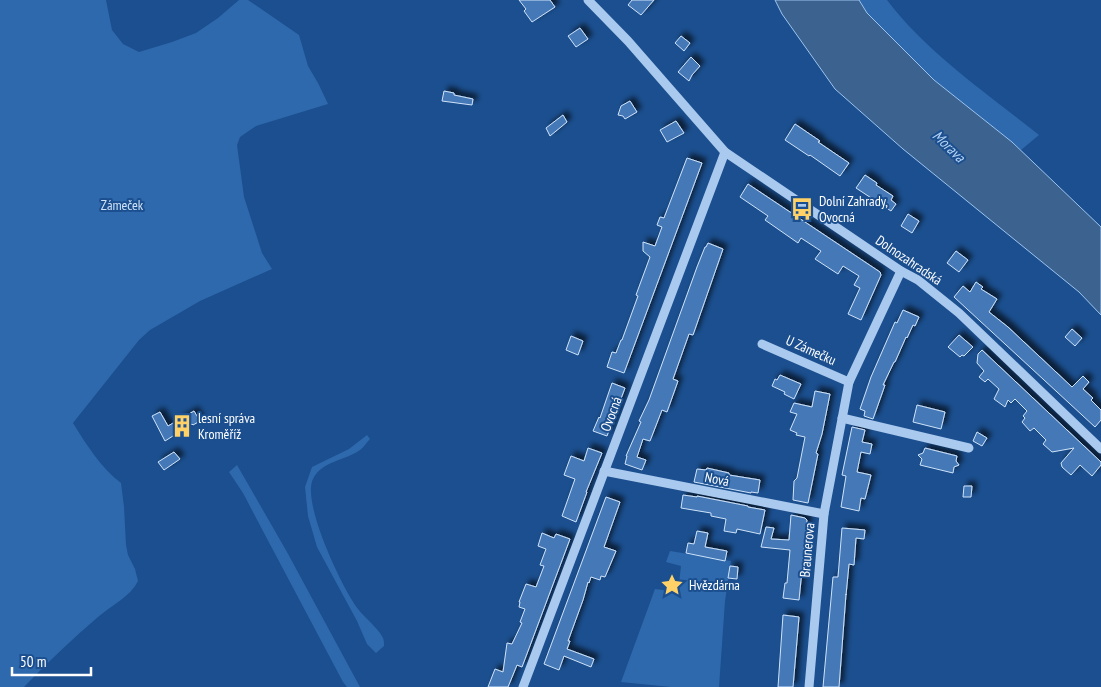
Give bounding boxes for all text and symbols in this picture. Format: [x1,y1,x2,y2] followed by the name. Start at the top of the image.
[929,126,970,167] water label: Morava
[819,192,888,226] place label: Dolní Zahrady, Ovocná
[101,196,144,214] park label: Zámeček
[789,196,815,222] bus stop icon: Dolní Zahrady, Ovocná
[872,231,946,289] street label: Dolnozahradská
[783,331,839,369] street label: U Zámečku
[596,394,626,434] street label: Ovocná
[198,409,255,443] place label: lesní správa Kroměříž
[169,413,195,439] building icon: lesní správa Kroměříž
[703,468,731,490] street label: Nová
[796,522,818,578] street label: Braunerova
[659,572,685,598] place icon: Hvězdárna
[689,576,740,594] place label: Hvězdárna
[12,644,91,676] scale bar
[20,652,46,671] text: 50 m

